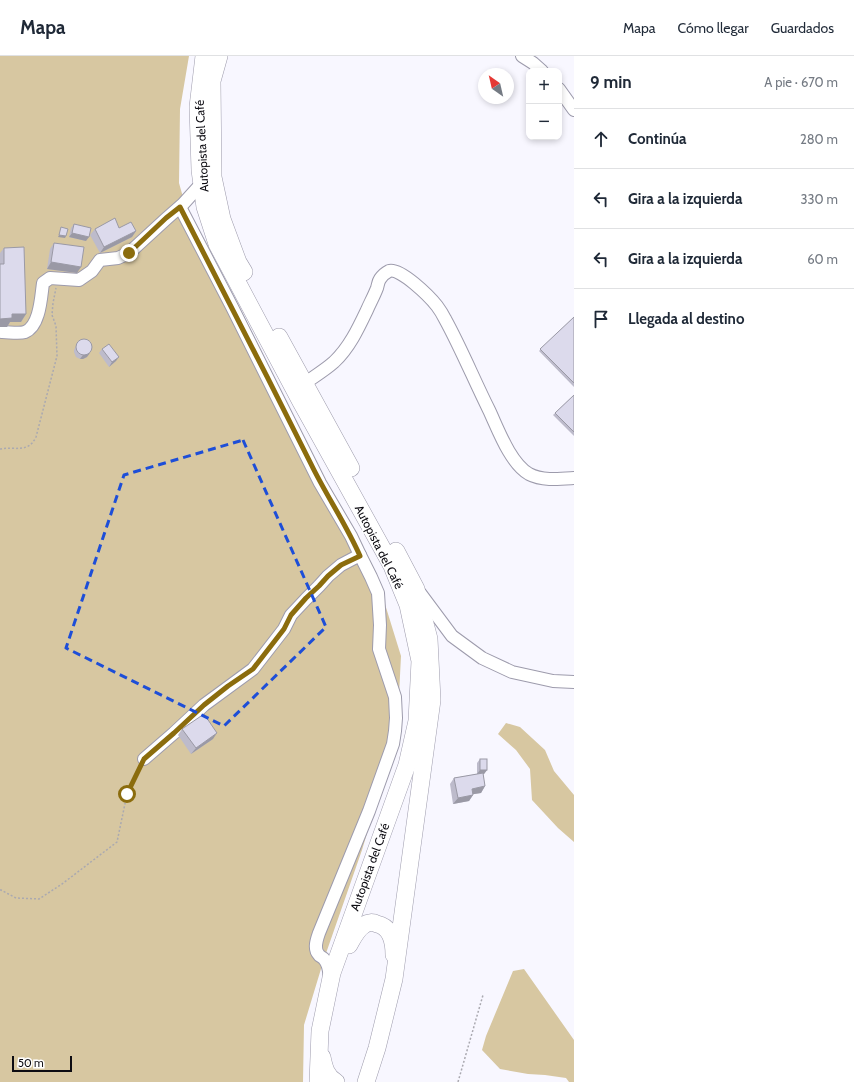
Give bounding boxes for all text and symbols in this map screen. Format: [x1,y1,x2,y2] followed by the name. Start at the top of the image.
[20,16,66,39] text: Mapa
[623,19,656,37] text: Mapa
[678,19,749,37] text: Cómo llegar
[771,19,834,37] text: Guardados
[478,68,514,104] north arrow
[526,68,562,140] map controls
[526,68,562,104] button: +
[590,72,632,92] text: 9 min
[764,74,838,90] text: A pie · 670 m
[192,100,211,192] street label: Autopista del Café
[526,104,562,140] button: −
[590,128,612,150] icon: ahead
[628,130,686,148] text: Continúa
[800,131,838,147] text: 280 m
[590,188,612,210] icon: left
[628,190,742,208] text: Gira a la izquierda
[801,191,838,207] text: 330 m
[120,244,138,262] route end
[590,248,612,270] icon: left
[628,250,742,268] text: Gira a la izquierda
[807,251,838,267] text: 60 m
[590,308,612,330] icon: arrive
[628,310,744,328] text: Llegada al destino
[352,502,407,591] street label: Autopista del Café
[118,785,136,803] route start
[347,821,392,913] street label: Autopista del Café
[12,1054,72,1073] scale bar
[18,1056,44,1070] text: 50 m

